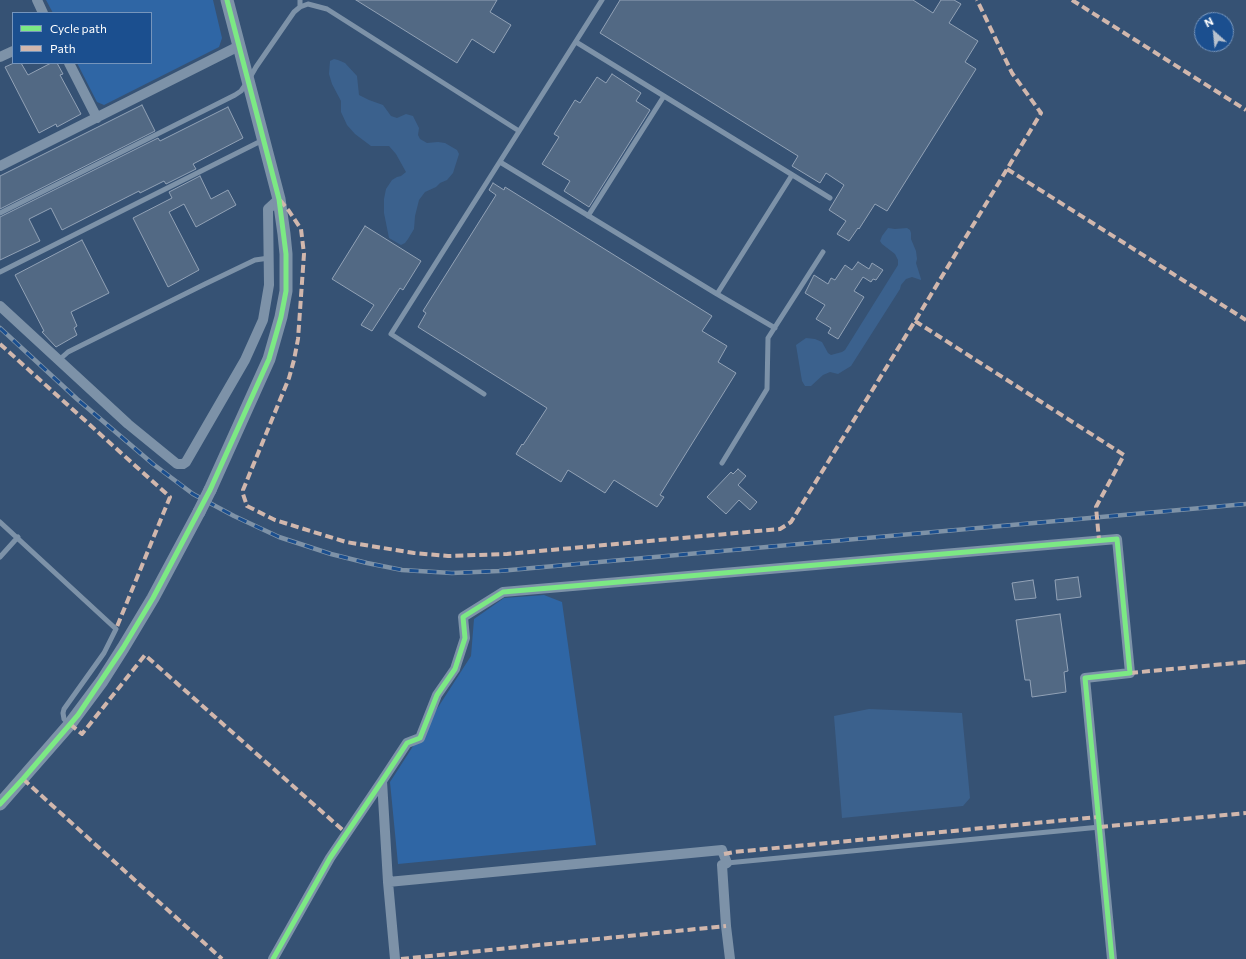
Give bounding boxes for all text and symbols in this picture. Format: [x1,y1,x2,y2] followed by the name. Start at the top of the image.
[12,12,152,64] legend
[1194,12,1234,52] north arrow
[1202,14,1215,29] text: N
[50,21,107,35] text: Cycle path
[50,41,76,55] text: Path

